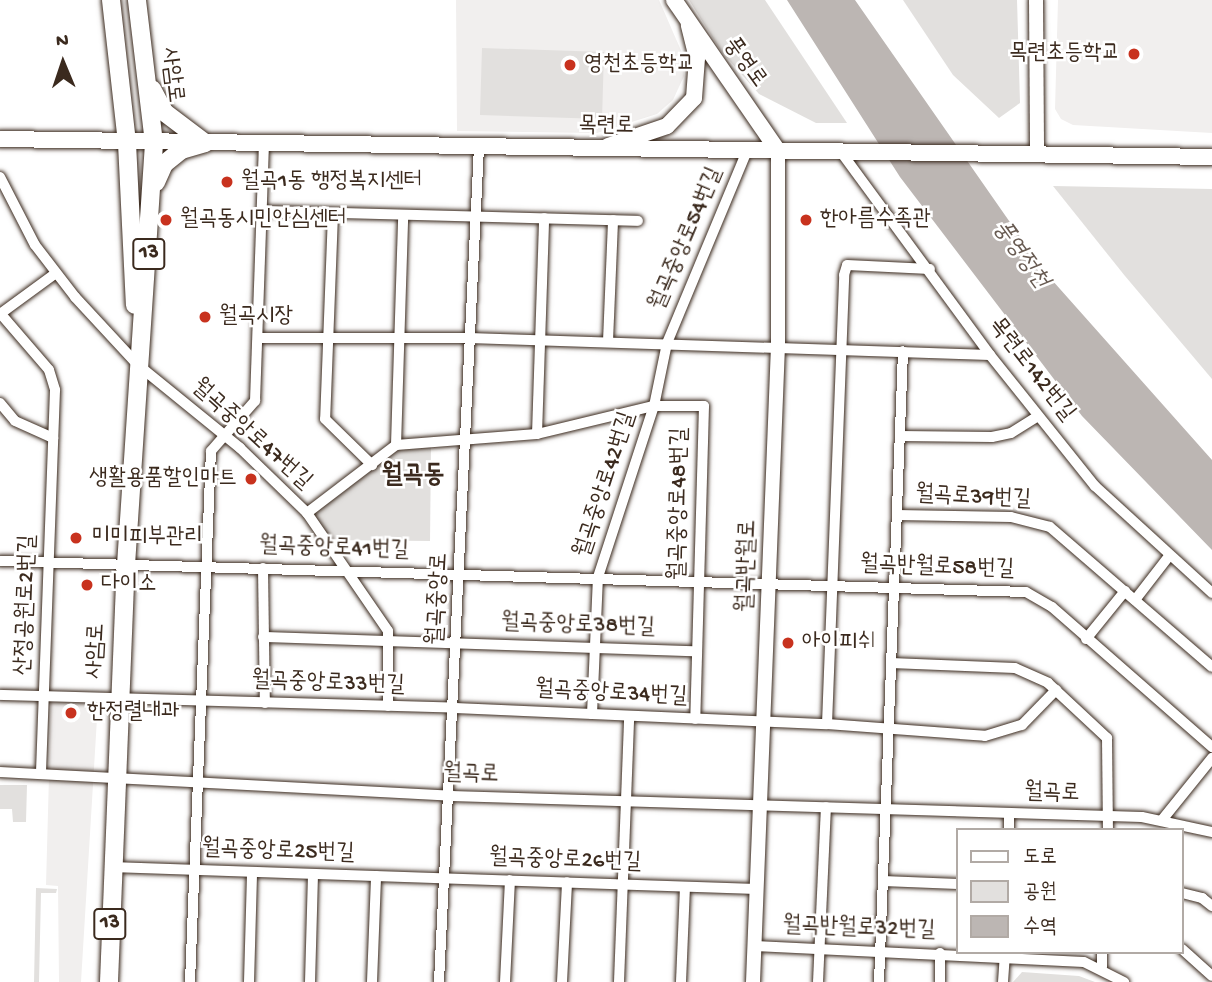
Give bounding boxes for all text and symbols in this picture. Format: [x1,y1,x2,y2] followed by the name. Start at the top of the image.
[28,28,98,98] north arrow
[56,30,69,53] text: N
[717,32,771,94] street label: 풍영로
[1009,40,1120,68] place label: 목련초등학교
[154,46,188,104] street label: 사암로
[1126,46,1142,62] marker: 목련초등학교
[584,51,695,79] place label: 영천초등학교
[562,57,578,73] marker: 영천초등학교
[578,113,634,141] street label: 목련로
[644,163,730,315] street label: 월곡중앙로54번길
[241,168,422,196] place label: 월곡1동 행정복지센터
[219,174,235,190] marker: 월곡1동 행정복지센터
[180,206,347,234] place label: 월곡동시민안심센터
[820,206,931,234] place label: 한아름수족관
[158,212,174,228] marker: 월곡동시민안심센터
[798,212,814,228] marker: 한아름수족관
[986,215,1054,295] water label: 풍영정천
[132,236,166,272] road number: 13
[219,303,293,331] place label: 월곡시장
[197,309,213,325] marker: 월곡시장
[982,313,1080,427] street label: 목련로142번길
[185,374,317,496] street label: 월곡중앙로47번길
[569,409,643,561] street label: 월곡중앙로42번길
[665,427,695,581] street label: 월곡중앙로48번길
[382,461,444,493] district label: 월곡동
[89,465,237,493] place label: 생활용품할인마트
[243,471,259,487] marker: 생활용품할인마트
[914,481,1032,515] street label: 월곡로39번길
[733,519,763,613] street label: 월곡반월로
[92,524,203,552] place label: 미미피부관리
[66,528,86,548] marker: 미미피부관리
[259,533,409,565] street label: 월곡중앙로41번길
[11,534,43,676] street label: 산정공원로2번길
[423,552,455,646] street label: 월곡중앙로
[859,552,1015,584] street label: 월곡반월로58번길
[101,571,157,599] place label: 다이소
[79,577,95,593] marker: 다이소
[501,610,655,642] street label: 월곡중앙로38번길
[82,623,112,679] street label: 사암로
[802,629,876,657] place label: 아이피쉬
[780,635,796,651] marker: 아이피쉬
[251,668,405,700] street label: 월곡중앙로33번길
[534,676,688,712] street label: 월곡중앙로34번길
[87,699,180,727] place label: 한정렬내과
[61,703,81,723] marker: 한정렬내과
[443,760,499,790] street label: 월곡로
[1024,779,1080,809] street label: 월곡로
[956,828,1184,954] legend
[201,836,355,868] street label: 월곡중앙로25번길
[488,845,642,877] street label: 월곡중앙로26번길
[1023,846,1057,871] text: 도로
[1023,881,1057,906] text: 공원
[92,906,128,942] road number: 13
[782,913,936,945] street label: 월곡반월로32번길
[1023,916,1057,941] text: 수역

